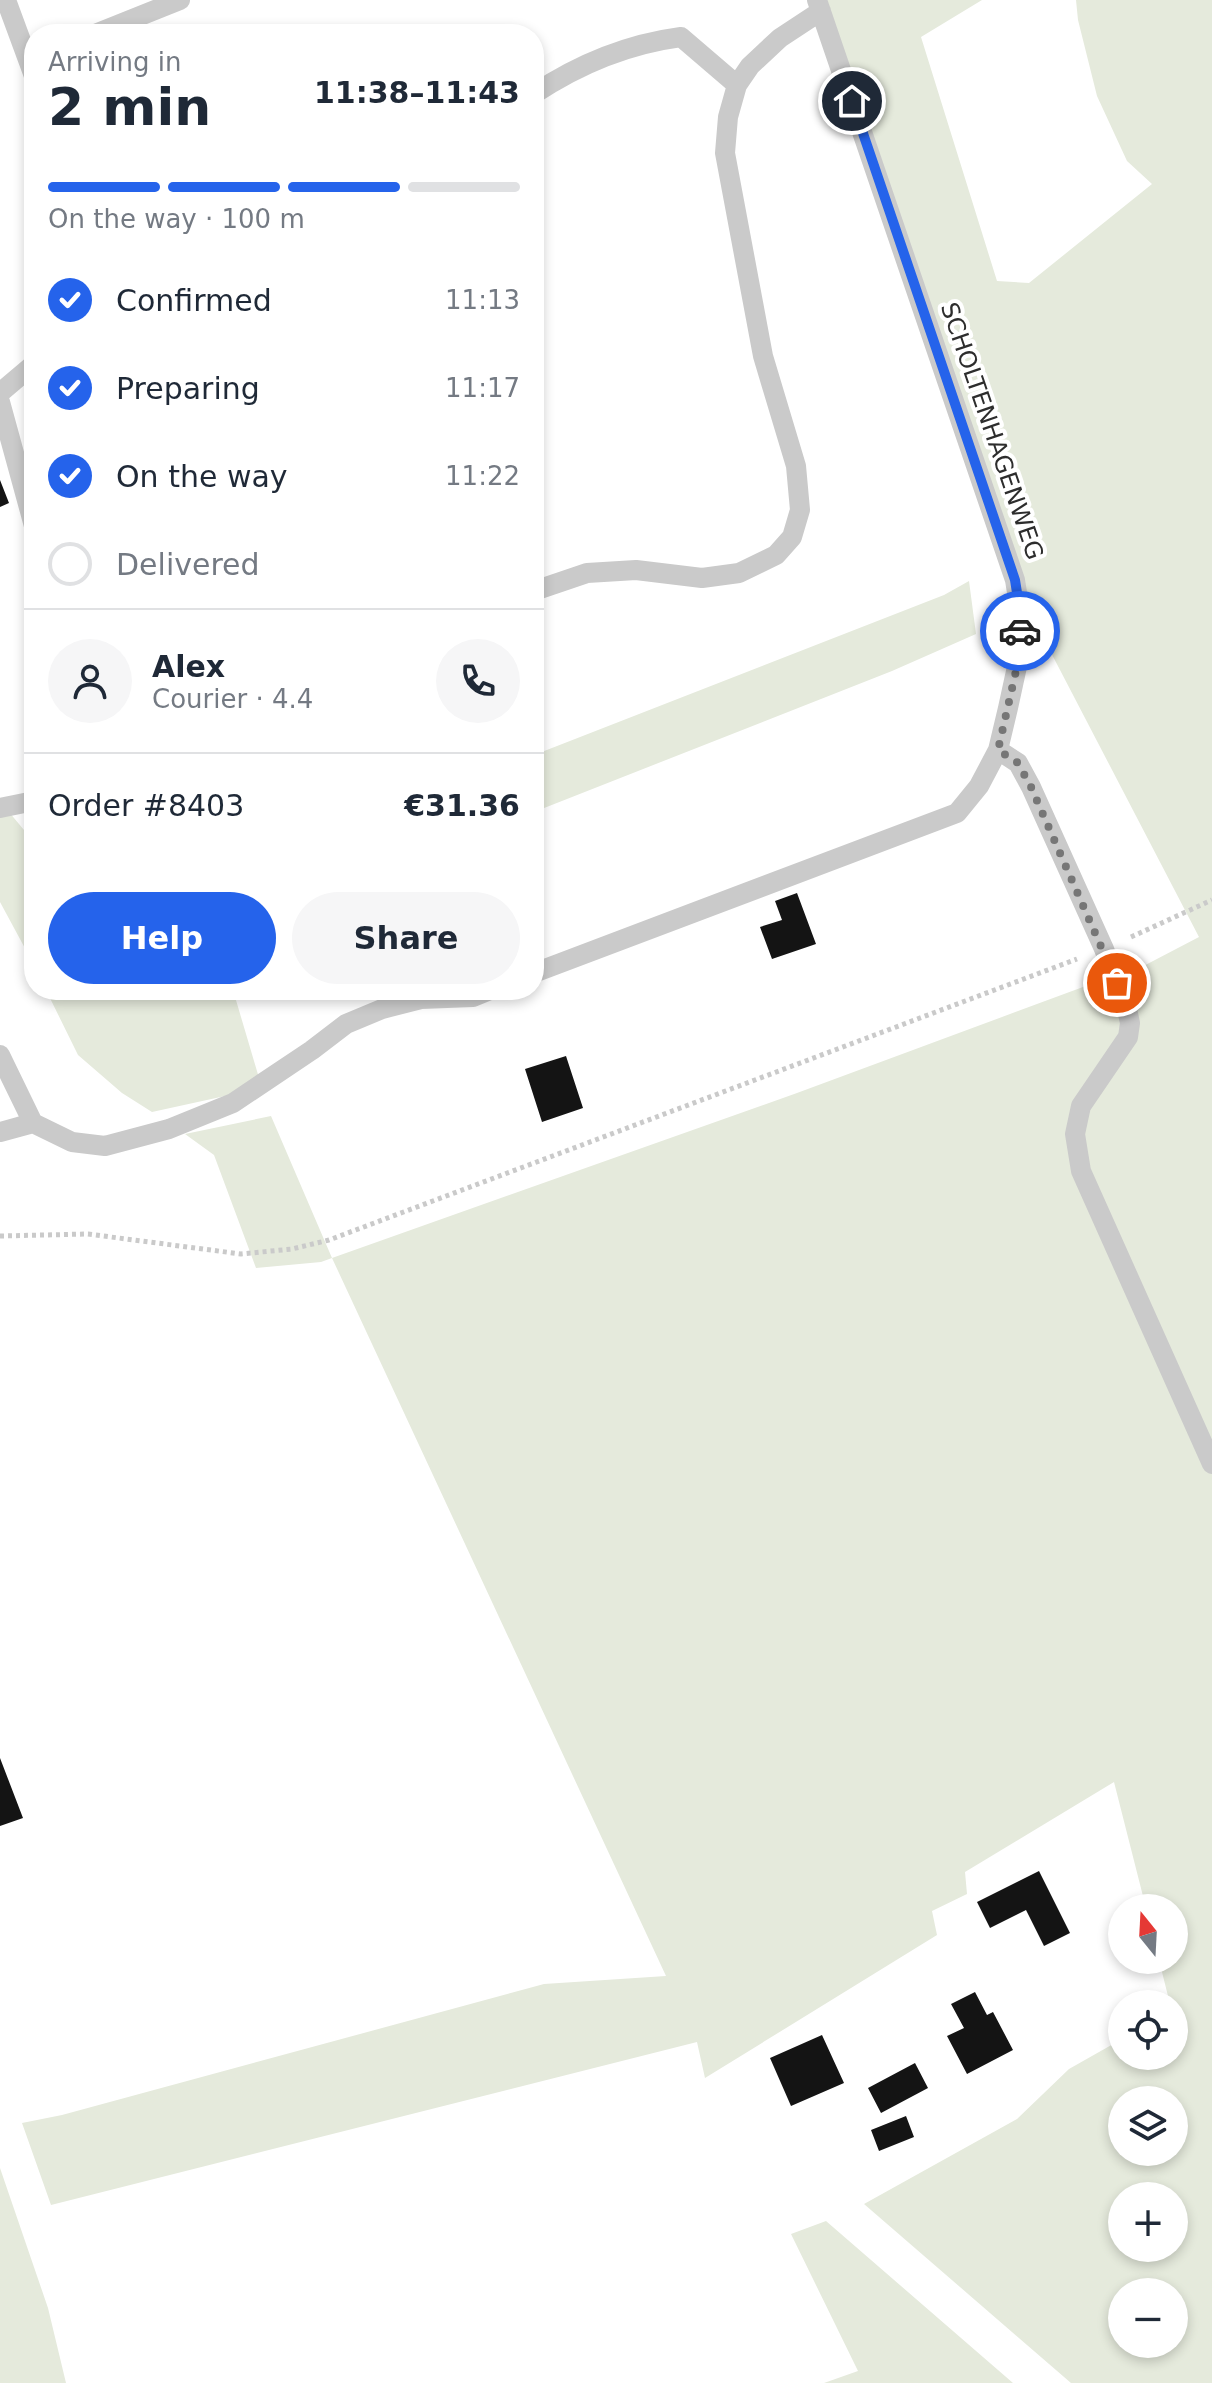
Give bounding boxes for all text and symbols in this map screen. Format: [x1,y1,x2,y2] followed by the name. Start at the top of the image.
[48,47,182,77] text: Arriving in
[818,67,886,135] pin
[314,75,520,110] text: 11:38–11:43
[48,77,211,137] text: 2 min
[830,79,874,123] icon: home
[48,204,305,234] text: On the way · 100 m
[48,278,92,322] icon: check
[116,283,272,318] text: Confirmed
[445,285,520,315] text: 11:13
[935,299,1049,563] street label: SCHOLTENHAGENWEG
[48,366,92,410] icon: check
[116,371,260,406] text: Preparing
[445,373,520,403] text: 11:17
[48,454,92,498] icon: check
[116,459,288,494] text: On the way
[445,461,520,491] text: 11:22
[116,547,260,582] text: Delivered
[980,591,1060,671] courier
[998,609,1042,653] icon: car
[48,639,132,723] button: person
[436,639,520,723] button: phone
[152,649,225,684] text: Alex
[152,684,313,714] text: Courier · 4.4
[48,788,244,823] text: Order #8403
[404,788,520,823] text: €31.36
[48,892,276,984] button: Help
[292,892,520,984] button: Share
[1083,949,1151,1017] pin
[1095,961,1139,1005] icon: bag
[1108,1894,1188,1974] north arrow
[1108,1894,1188,2358] map controls
[1108,1990,1188,2070] button: locate
[1108,2086,1188,2166] button: layers
[1108,2182,1188,2262] button: +
[1108,2278,1188,2358] button: −

